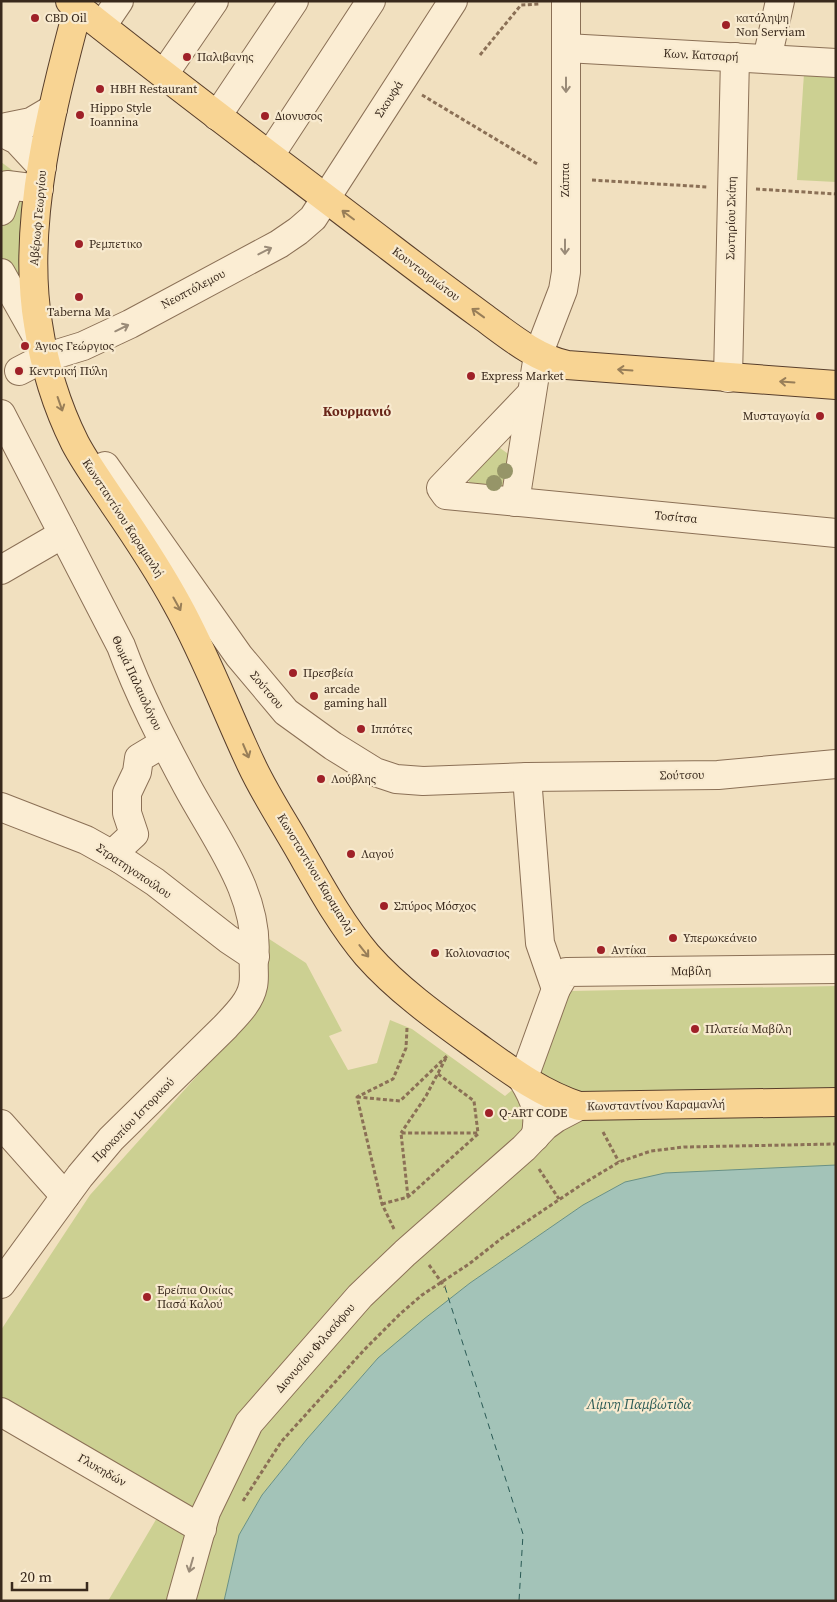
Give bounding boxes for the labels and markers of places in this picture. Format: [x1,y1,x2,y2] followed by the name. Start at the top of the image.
[45,10,87,26] place label: CBD Oil
[736,10,805,40] place label: κατάληψη Non Serviam
[29,12,41,24] marker: CBD Oil
[720,19,732,31] marker: κατάληψη Non Serviam
[197,49,254,65] place label: Παλιβανης
[181,51,193,63] marker: Παλιβανης
[110,81,197,97] place label: HBH Restaurant
[94,83,106,95] marker: HBH Restaurant
[90,100,152,130] place label: Hippo Style Ioannina
[275,108,323,124] place label: Διονυσος
[74,109,86,121] marker: Hippo Style Ioannina
[259,110,271,122] marker: Διονυσος
[89,236,142,252] place label: Ρεμπετικο
[73,238,85,250] marker: Ρεμπετικο
[73,291,85,303] marker: Taberna Ma
[47,304,112,320] place label: Taberna Ma
[35,338,115,354] place label: Άγιος Γεώργιος
[19,340,31,352] marker: Άγιος Γεώργιος
[29,363,108,379] place label: Κεντρική Πύλη
[13,365,25,377] marker: Κεντρική Πύλη
[481,368,564,384] place label: Express Market
[465,370,477,382] marker: Express Market
[743,408,810,424] place label: Μυσταγωγία
[814,410,826,422] marker: Μυσταγωγία
[303,665,354,681] place label: Πρεσβεία
[287,667,299,679] marker: Πρεσβεία
[324,681,388,711] place label: arcade gaming hall
[308,690,320,702] marker: arcade gaming hall
[371,721,413,737] place label: Ιππότες
[355,723,367,735] marker: Ιππότες
[331,771,377,787] place label: Λούβλης
[315,773,327,785] marker: Λούβλης
[361,846,394,862] place label: Λαγού
[345,848,357,860] marker: Λαγού
[394,898,477,914] place label: Σπύρος Μόσχος
[378,900,390,912] marker: Σπύρος Μόσχος
[683,930,757,946] place label: Υπερωκεάνειο
[667,932,679,944] marker: Υπερωκεάνειο
[611,942,647,958] place label: Αντίκα
[595,944,607,956] marker: Αντίκα
[445,945,510,961] place label: Κολιονασιος
[429,947,441,959] marker: Κολιονασιος
[705,1021,792,1037] place label: Πλατεία Μαβίλη
[689,1023,701,1035] marker: Πλατεία Μαβίλη
[499,1105,567,1121] place label: Q-ART CODE
[483,1107,495,1119] marker: Q-ART CODE
[157,1282,234,1312] place label: Ερείπια Οικίας Πασά Καλού
[141,1291,153,1303] marker: Ερείπια Οικίας Πασά Καλού

